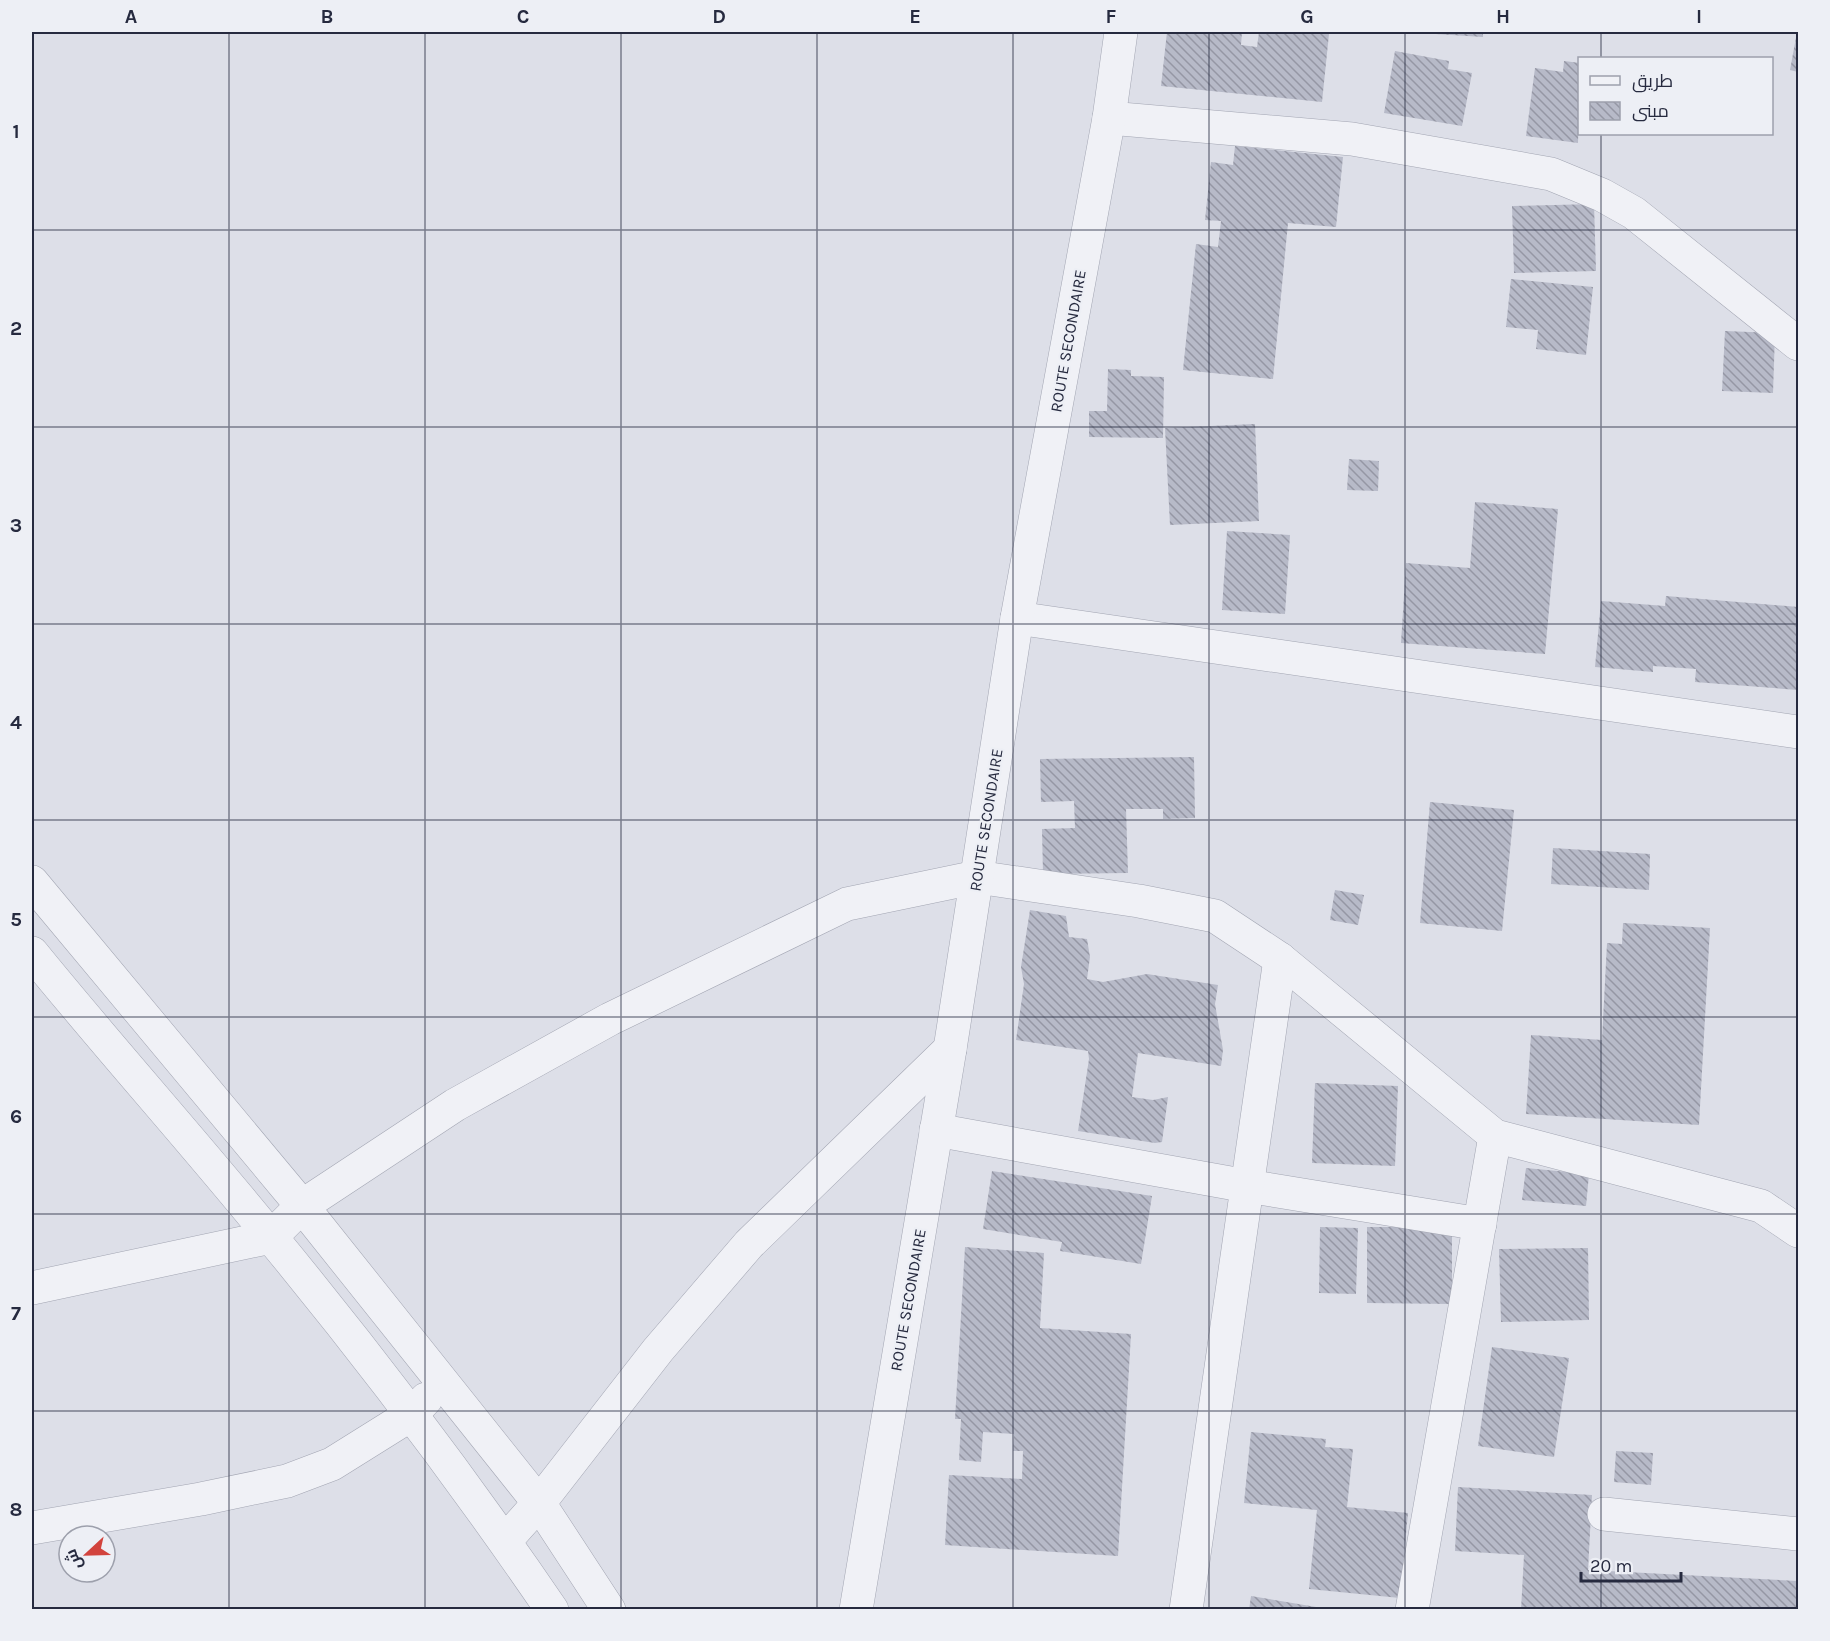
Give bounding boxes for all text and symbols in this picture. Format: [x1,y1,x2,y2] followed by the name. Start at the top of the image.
[125,5,138,28] text: A
[321,5,333,28] text: B
[517,5,529,28] text: C
[712,5,726,28] text: D
[909,5,921,28] text: E
[1106,5,1117,28] text: F
[1300,5,1314,28] text: G
[1496,5,1510,28] text: H
[1696,5,1702,28] text: I
[1578,57,1773,135] legend
[1632,70,1673,93] text: طريق
[1632,100,1669,122] text: مبنى
[12,120,20,143] text: 1
[1046,268,1090,414] street label: ROUTE SECONDAIRE
[10,317,22,340] text: 2
[10,514,22,537] text: 3
[10,711,22,734] text: 4
[965,747,1007,893] street label: ROUTE SECONDAIRE
[10,908,22,931] text: 5
[10,1105,22,1128] text: 6
[886,1227,930,1373] street label: ROUTE SECONDAIRE
[11,1302,21,1325] text: 7
[10,1498,22,1521] text: 8
[57,1524,117,1584] north arrow
[1581,1545,1682,1583] scale bar
[61,1546,86,1573] text: ش
[1590,1555,1632,1577] text: 20 m

